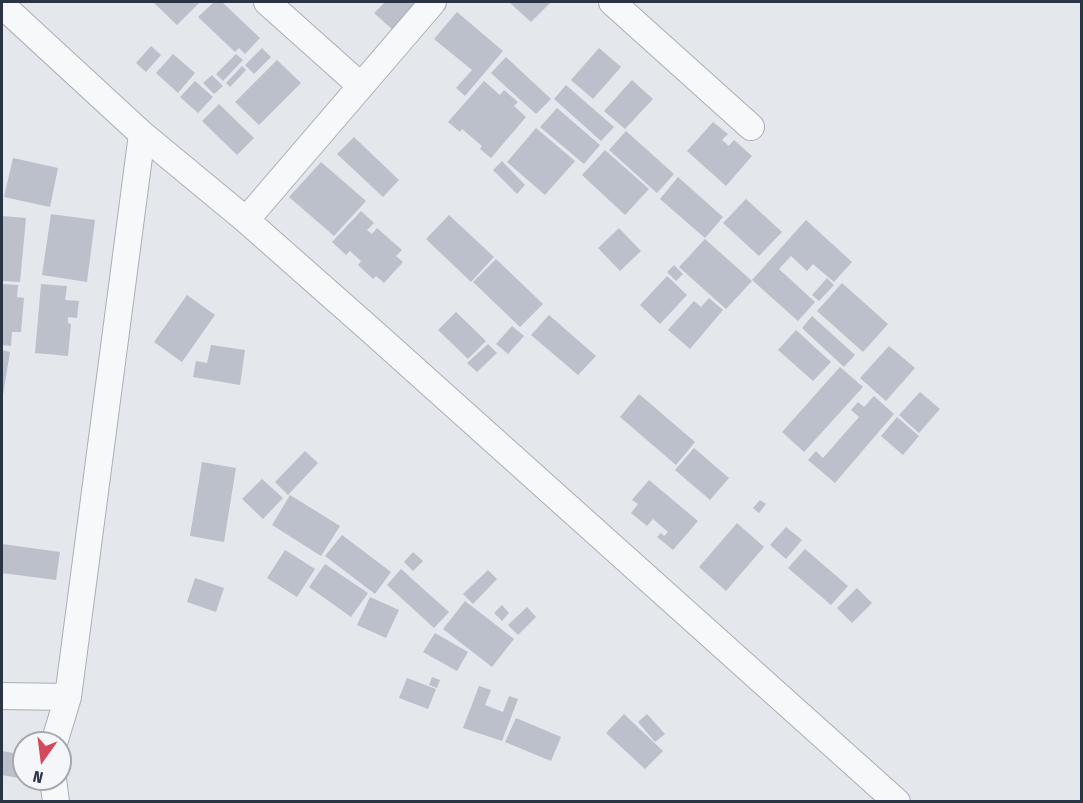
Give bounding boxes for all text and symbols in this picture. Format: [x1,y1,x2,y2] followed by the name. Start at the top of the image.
[12,731,72,791] north arrow
[31,767,45,787] text: N

